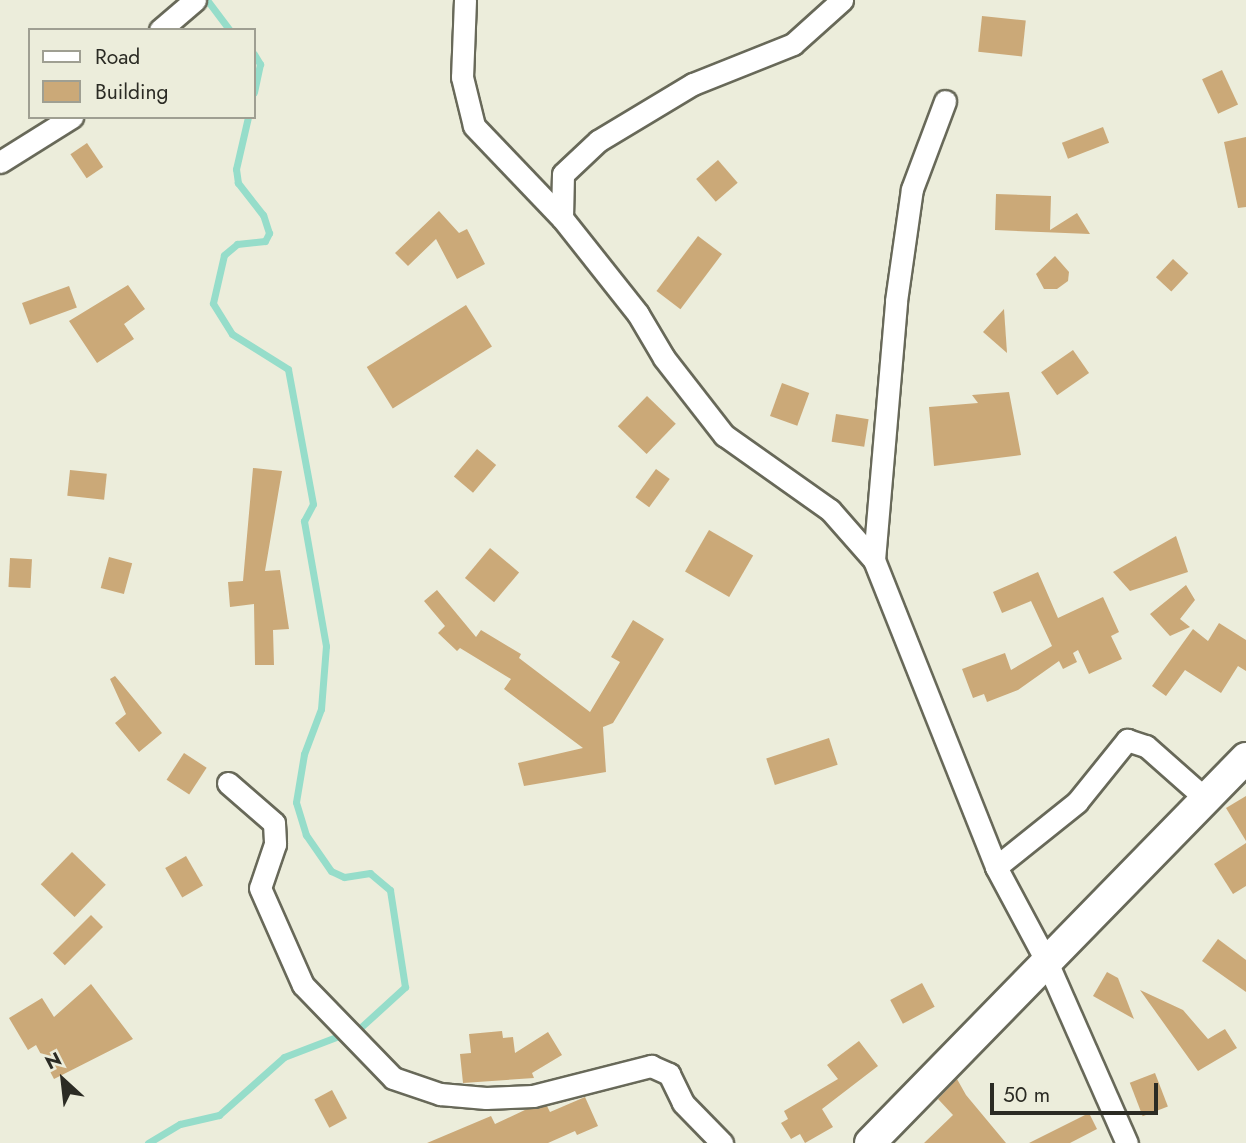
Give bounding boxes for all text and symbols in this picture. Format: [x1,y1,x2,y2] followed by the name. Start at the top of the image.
[28,28,256,119] legend
[95,42,140,72] text: Road
[95,77,168,107] text: Building
[28,1045,98,1115] north arrow
[40,1045,66,1076] text: N
[994,1070,1162,1114] scale bar
[1003,1080,1050,1110] text: 50 m

